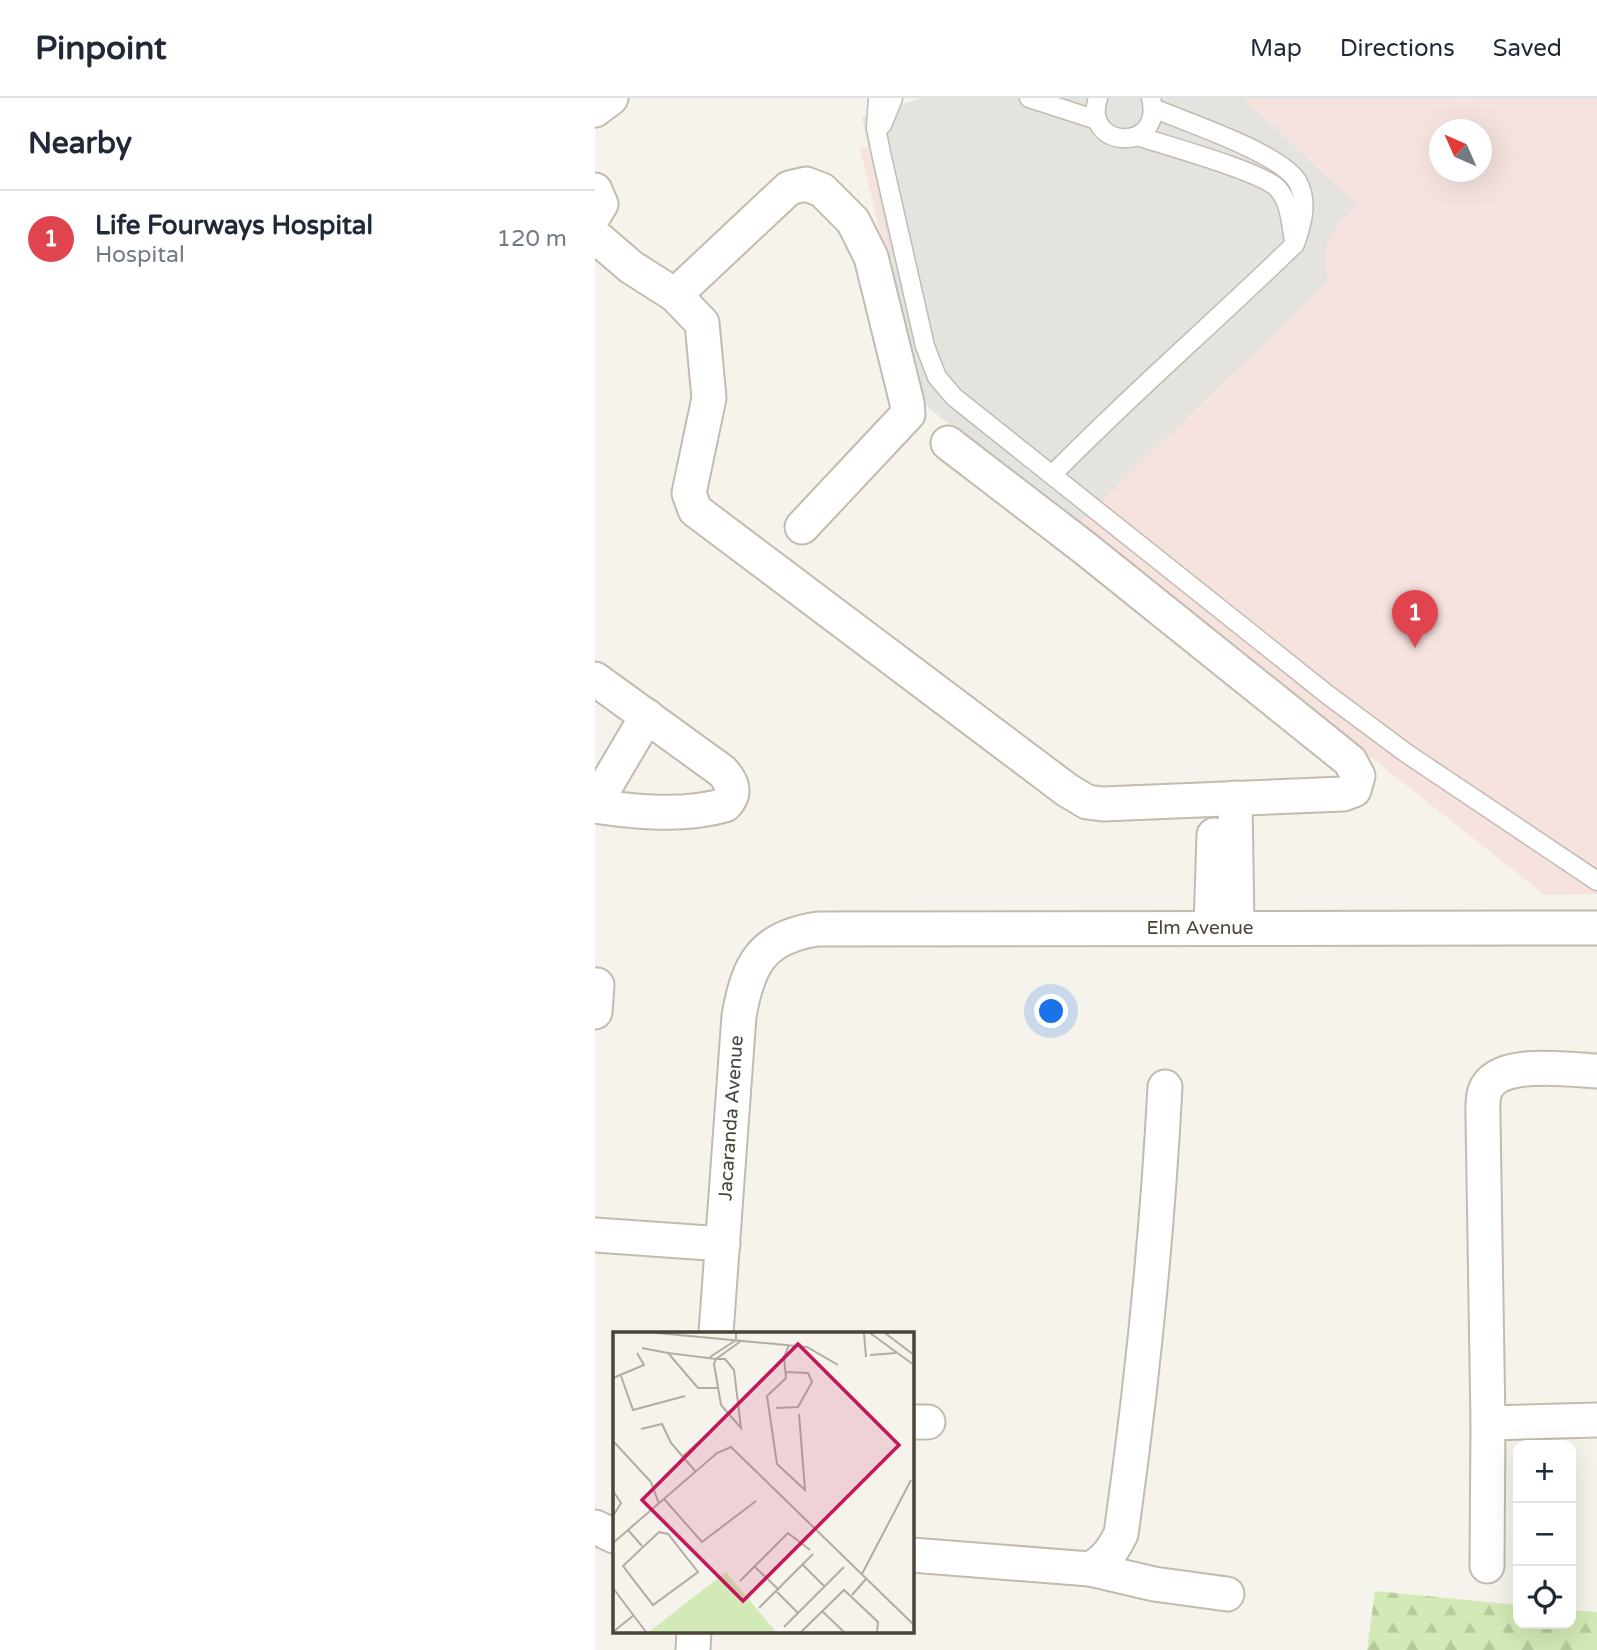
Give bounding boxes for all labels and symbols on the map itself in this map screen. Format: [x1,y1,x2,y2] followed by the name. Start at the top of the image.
[1429,119,1492,182] north arrow
[1392,590,1438,648] pin: 1
[1146,917,1254,939] street label: Elm Avenue
[1034,994,1068,1028] your location
[714,1035,748,1201] street label: Jacaranda Avenue
[613,1332,913,1632] inset map

